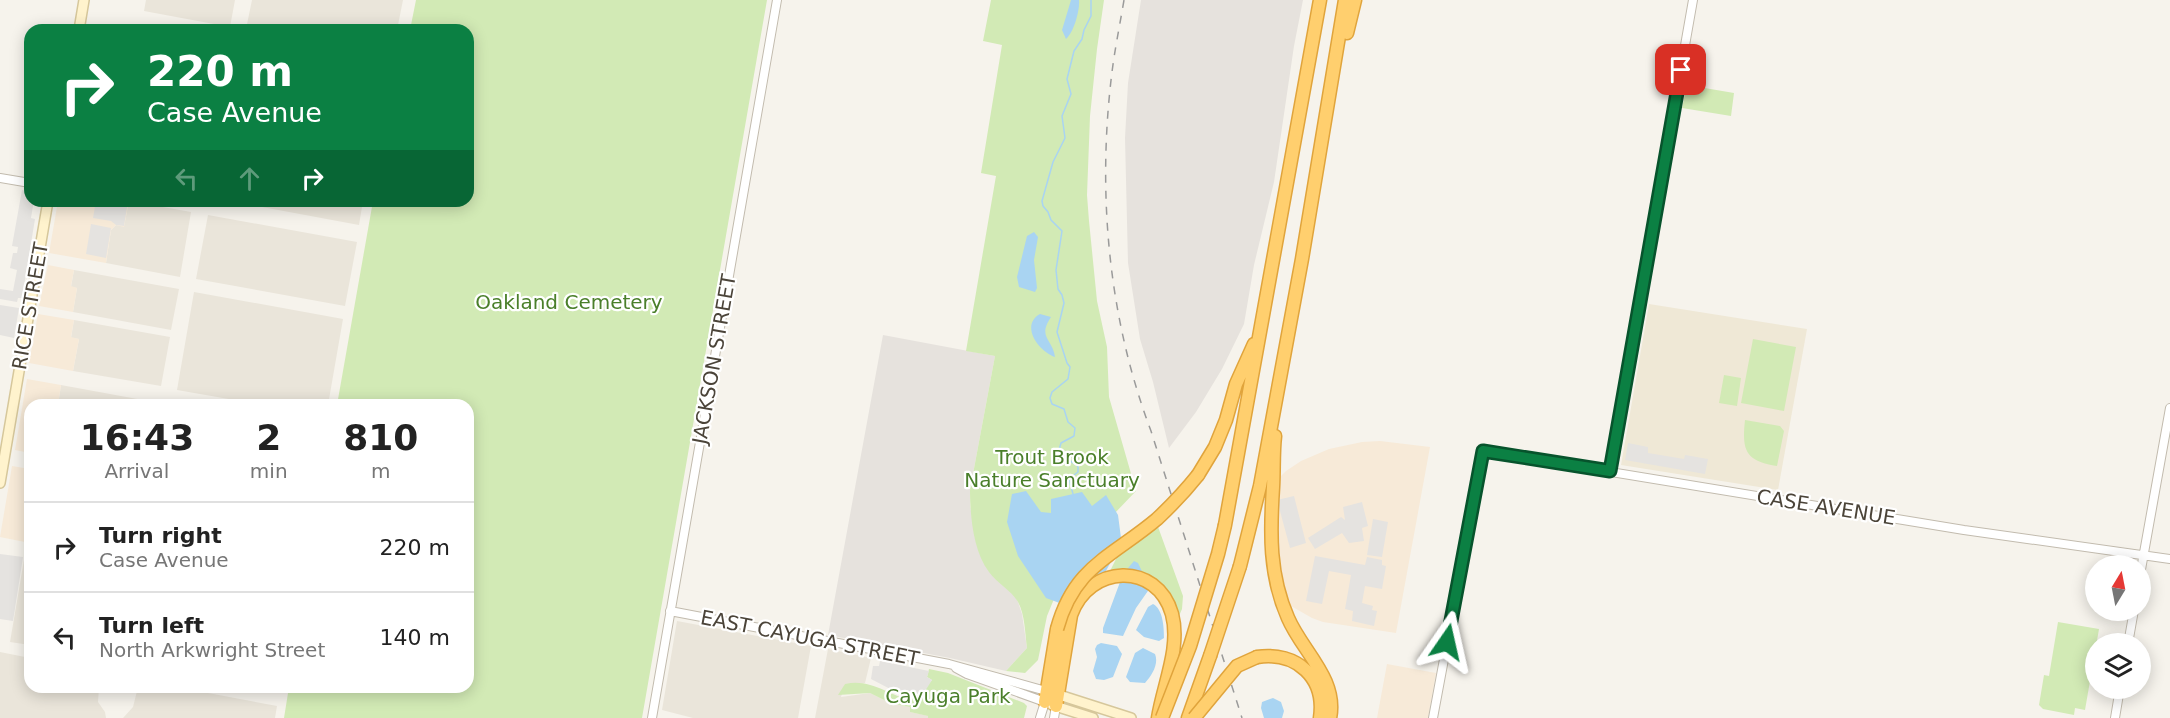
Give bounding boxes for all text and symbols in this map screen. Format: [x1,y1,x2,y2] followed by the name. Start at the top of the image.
[1655,44,1706,95] pin
[147,47,293,96] text: 220 m
[48,48,126,126] icon: right
[1664,53,1697,86] icon: arrive
[147,97,322,128] text: Case Avenue
[170,162,203,195] icon: left
[233,162,266,195] icon: ahead
[296,162,329,195] icon: right
[7,240,53,372] street label: RICE STREET
[687,271,741,448] street label: JACKSON STREET
[475,290,663,314] park label: Oakland Cemetery
[80,417,194,458] text: 16:43
[256,417,281,458] text: 2
[343,417,418,458] text: 810
[964,445,1140,492] park label: Trout Brook Nature Sanctuary
[104,459,169,483] text: Arrival
[250,459,288,483] text: min
[371,459,391,483] text: m
[1755,484,1897,530] street label: CASE AVENUE
[99,523,222,548] text: Turn right
[48,531,81,564] icon: right
[380,535,450,560] text: 220 m
[99,548,229,572] text: Case Avenue
[2085,555,2151,621] north arrow
[2085,555,2151,699] map controls
[699,605,922,671] street label: EAST CAYUGA STREET
[1415,610,1479,674] position arrow
[99,613,204,638] text: Turn left
[48,621,81,654] icon: left
[380,625,450,650] text: 140 m
[2085,633,2151,699] button: layers
[99,638,325,662] text: North Arkwright Street
[885,684,1011,708] park label: Cayuga Park

